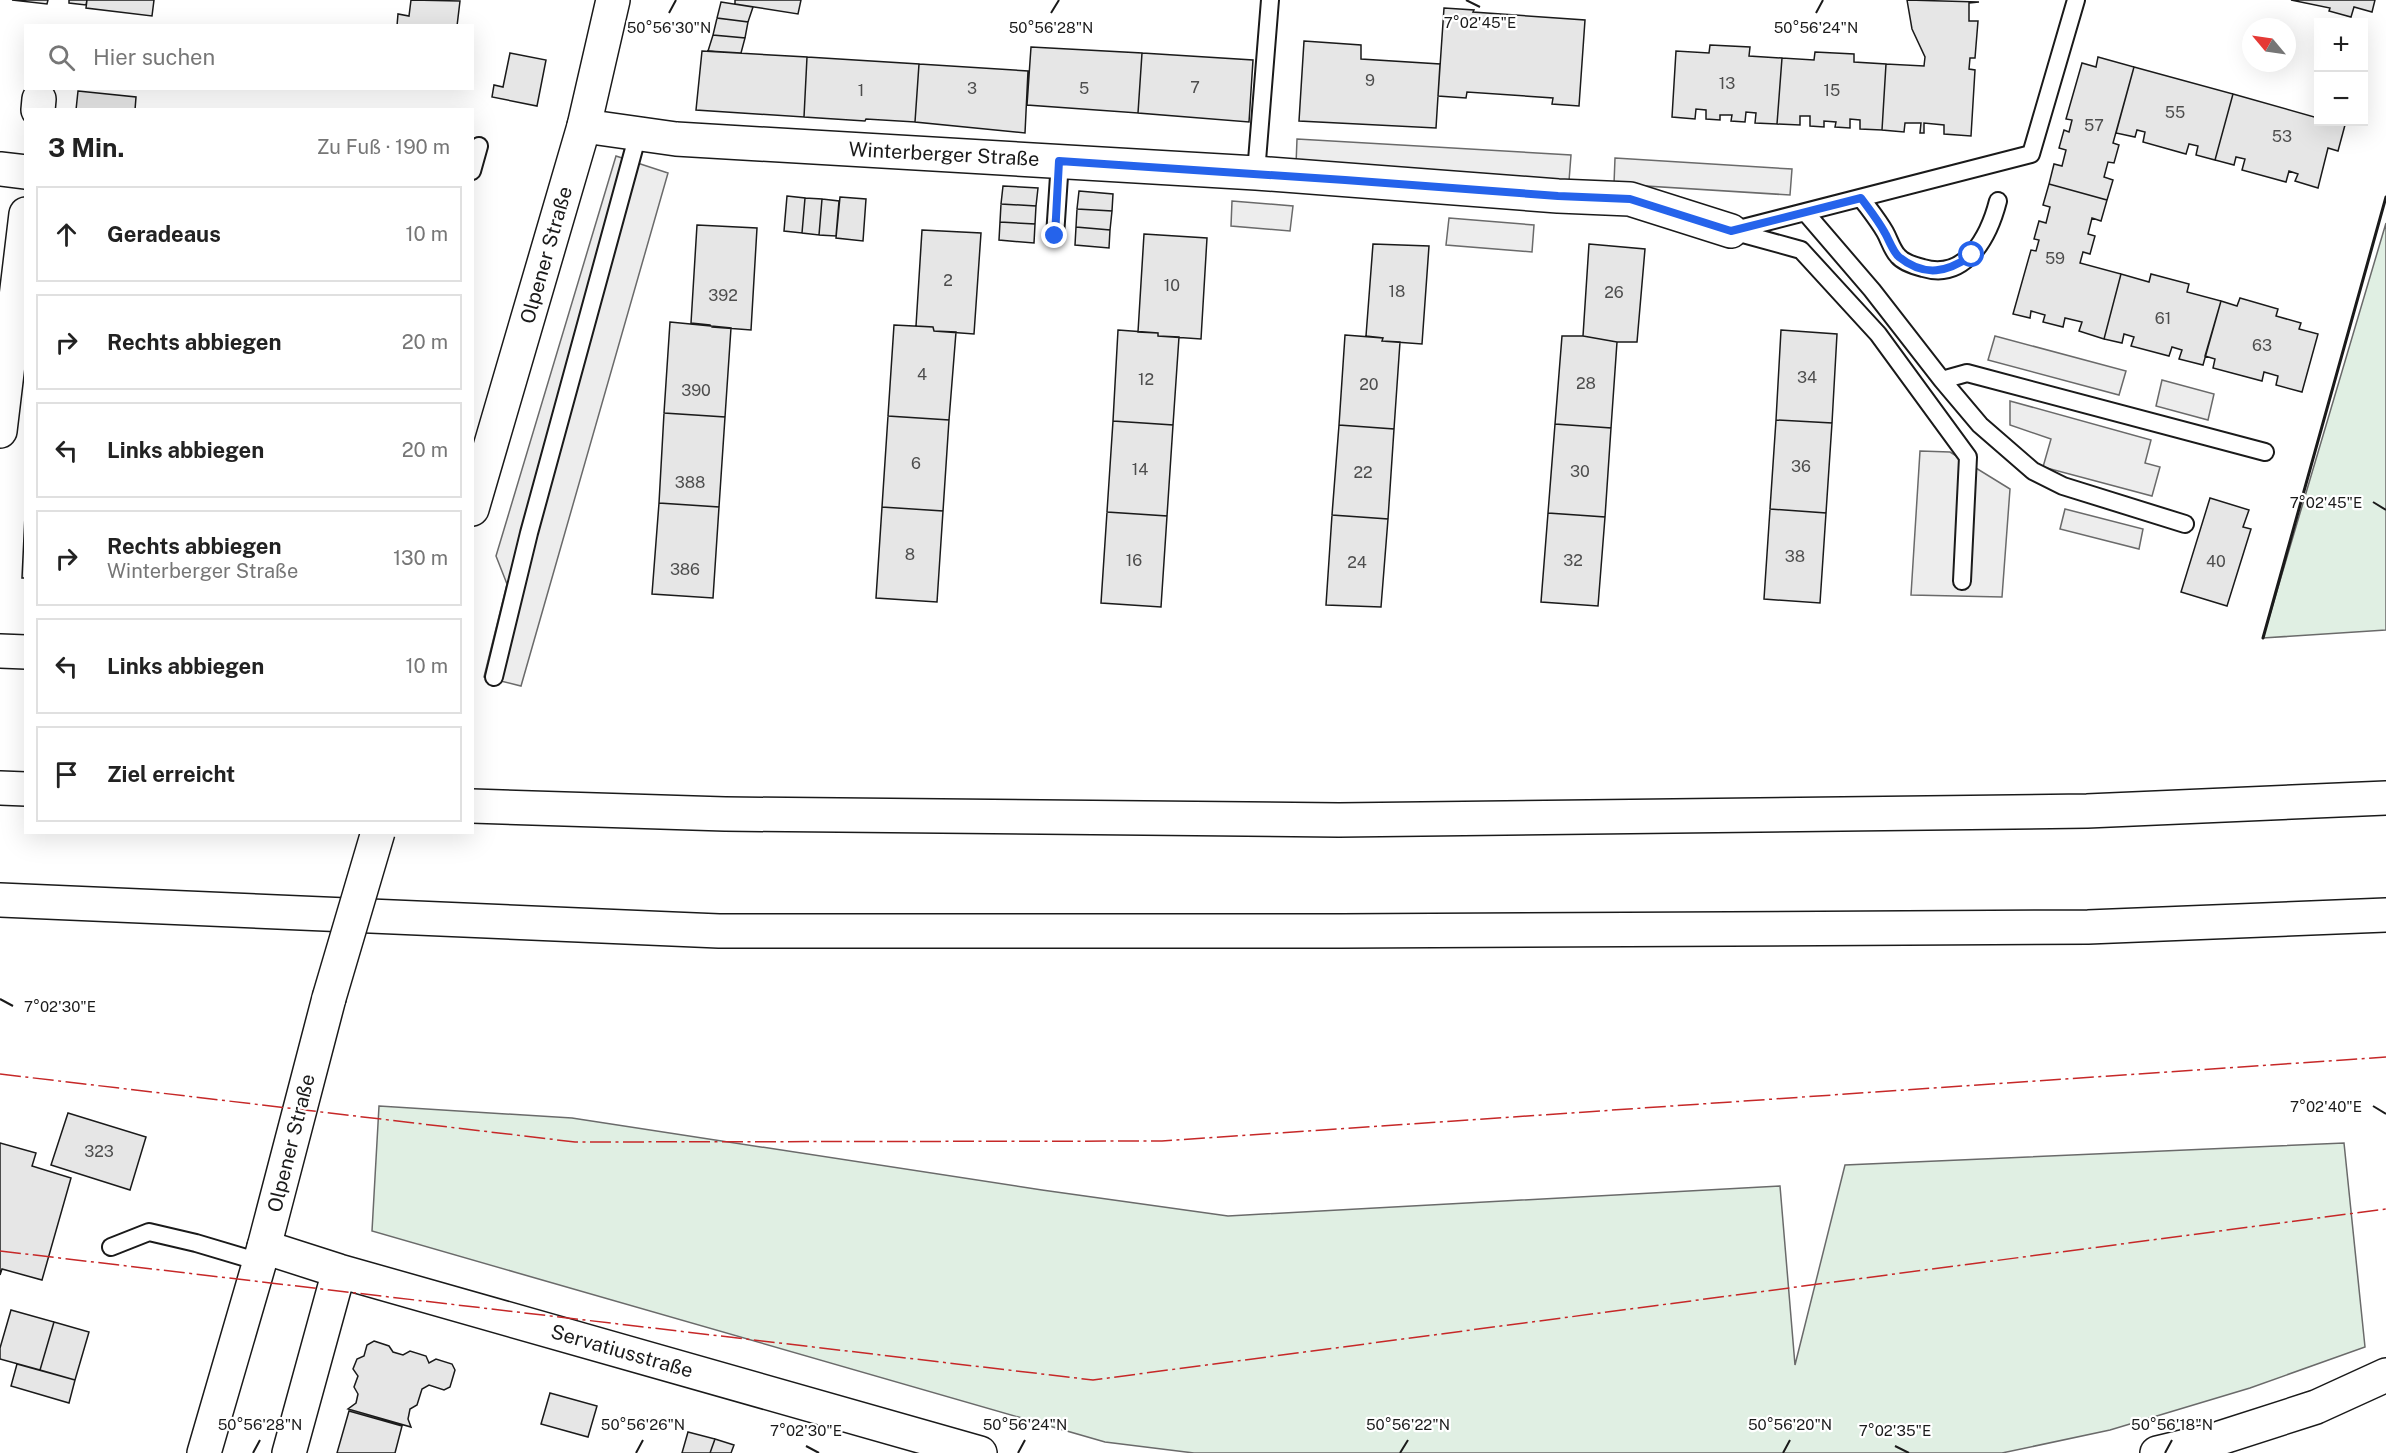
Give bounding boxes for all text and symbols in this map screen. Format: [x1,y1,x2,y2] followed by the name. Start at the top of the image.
[1444,14,1516,31] text: 7°02'45"E
[2242,18,2296,72] north arrow
[2314,18,2368,126] map controls
[2314,18,2368,72] button: +
[627,19,711,36] text: 50°56'30"N
[1009,19,1093,36] text: 50°56'28"N
[1774,19,1858,36] text: 50°56'24"N
[24,24,474,90] search box
[45,41,78,74] icon: search
[93,44,215,70] text: Hier suchen
[1365,71,1375,90] house number: 9
[2314,72,2368,126] button: −
[1719,74,1735,93] house number: 13
[1190,78,1200,97] house number: 7
[967,79,977,98] house number: 3
[1079,79,1089,98] house number: 5
[858,81,864,100] house number: 1
[1824,81,1840,100] house number: 15
[2165,103,2185,122] house number: 55
[2084,116,2104,135] house number: 57
[2272,127,2292,146] house number: 53
[48,132,124,163] text: 3 Min.
[317,135,450,159] text: Zu Fuß · 190 m
[848,137,1040,171] street label: Winterberger Straße
[515,184,577,326] street label: Olpener Straße
[50,218,83,251] icon: ahead
[107,221,221,247] text: Geradeaus
[405,222,448,246] text: 10 m
[1041,222,1067,248] route end
[1958,241,1984,267] route start
[2045,249,2065,268] house number: 59
[943,271,953,290] house number: 2
[1164,276,1180,295] house number: 10
[1389,282,1405,301] house number: 18
[1604,283,1624,302] house number: 26
[708,286,738,305] house number: 392
[2155,309,2171,328] house number: 61
[50,326,83,359] icon: right
[107,329,282,355] text: Rechts abbiegen
[402,330,448,354] text: 20 m
[2252,336,2272,355] house number: 63
[917,365,927,384] house number: 4
[1797,368,1817,387] house number: 34
[1138,370,1154,389] house number: 12
[1576,374,1596,393] house number: 28
[1359,375,1379,394] house number: 20
[681,381,711,400] house number: 390
[50,434,83,467] icon: left
[107,437,264,463] text: Links abbiegen
[402,438,448,462] text: 20 m
[911,454,921,473] house number: 6
[1791,457,1811,476] house number: 36
[1132,460,1148,479] house number: 14
[1570,462,1590,481] house number: 30
[1353,463,1373,482] house number: 22
[675,473,705,492] house number: 388
[2290,494,2362,511] text: 7°02'45"E
[107,533,282,559] text: Rechts abbiegen
[50,542,83,575] icon: right
[905,545,915,564] house number: 8
[393,546,448,570] text: 130 m
[1785,547,1805,566] house number: 38
[1126,551,1142,570] house number: 16
[1563,551,1583,570] house number: 32
[2206,552,2226,571] house number: 40
[1347,553,1367,572] house number: 24
[107,559,298,583] text: Winterberger Straße
[670,560,700,579] house number: 386
[50,650,83,683] icon: left
[107,653,264,679] text: Links abbiegen
[405,654,448,678] text: 10 m
[50,758,83,791] icon: arrive
[107,761,235,787] text: Ziel erreicht
[24,998,96,1015] text: 7°02'30"E
[262,1071,320,1215] street label: Olpener Straße
[2290,1098,2362,1115] text: 7°02'40"E
[84,1142,114,1161] house number: 323
[548,1319,696,1383] street label: Servatiusstraße
[218,1416,302,1433] text: 50°56'28"N
[601,1416,685,1433] text: 50°56'26"N
[983,1416,1067,1433] text: 50°56'24"N
[1366,1416,1450,1433] text: 50°56'22"N
[1748,1416,1832,1433] text: 50°56'20"N
[2131,1416,2213,1433] text: 50°56'18"N
[770,1422,842,1439] text: 7°02'30"E
[1859,1422,1931,1439] text: 7°02'35"E

